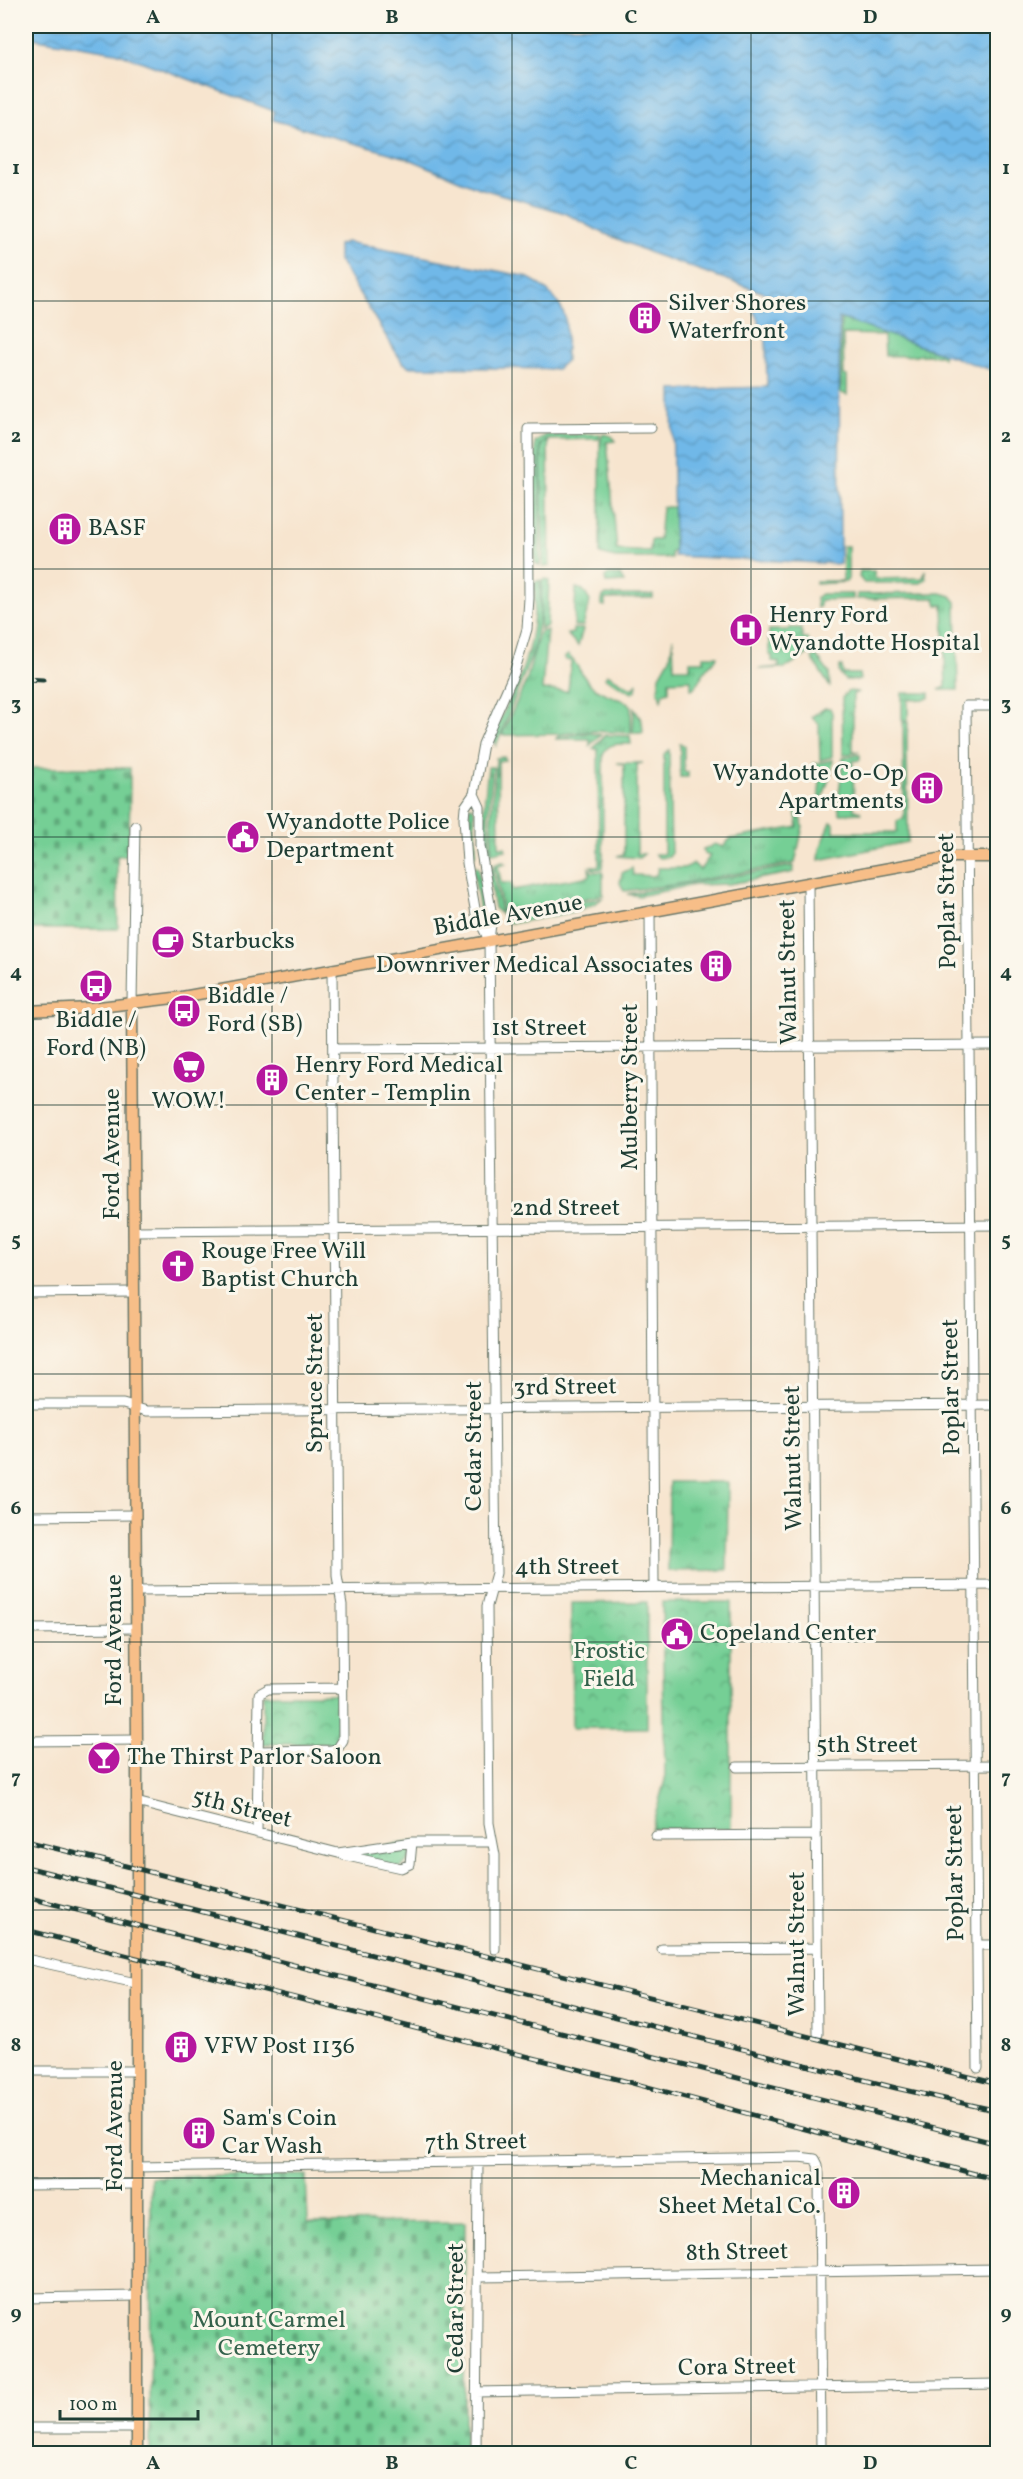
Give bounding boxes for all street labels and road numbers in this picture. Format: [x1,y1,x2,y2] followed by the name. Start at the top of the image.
[930,832,966,970] street label: Poplar Street
[431,886,585,946] street label: Biddle Avenue
[771,899,807,1045] street label: Walnut Street
[614,1003,648,1171] street label: Mulberry Street
[491,1012,587,1046] street label: 1st Street
[96,1088,130,1220] street label: Ford Avenue
[512,1192,620,1226] street label: 2nd Street
[299,1313,333,1453] street label: Spruce Street
[934,1318,970,1456] street label: Poplar Street
[513,1370,617,1406] street label: 3rd Street
[458,1381,492,1511] street label: Cedar Street
[776,1385,812,1531] street label: Walnut Street
[515,1551,619,1585] street label: 4th Street
[98,1574,132,1706] street label: Ford Avenue
[816,1729,918,1763] street label: 5th Street
[188,1780,296,1838] street label: 5th Street
[938,1804,974,1942] street label: Poplar Street
[781,1871,815,2017] street label: Walnut Street
[99,2060,133,2192] street label: Ford Avenue
[425,2125,527,2161] street label: 7th Street
[685,2235,789,2271] street label: 8th Street
[440,2243,474,2373] street label: Cedar Street
[678,2350,796,2386] street label: Cora Street

